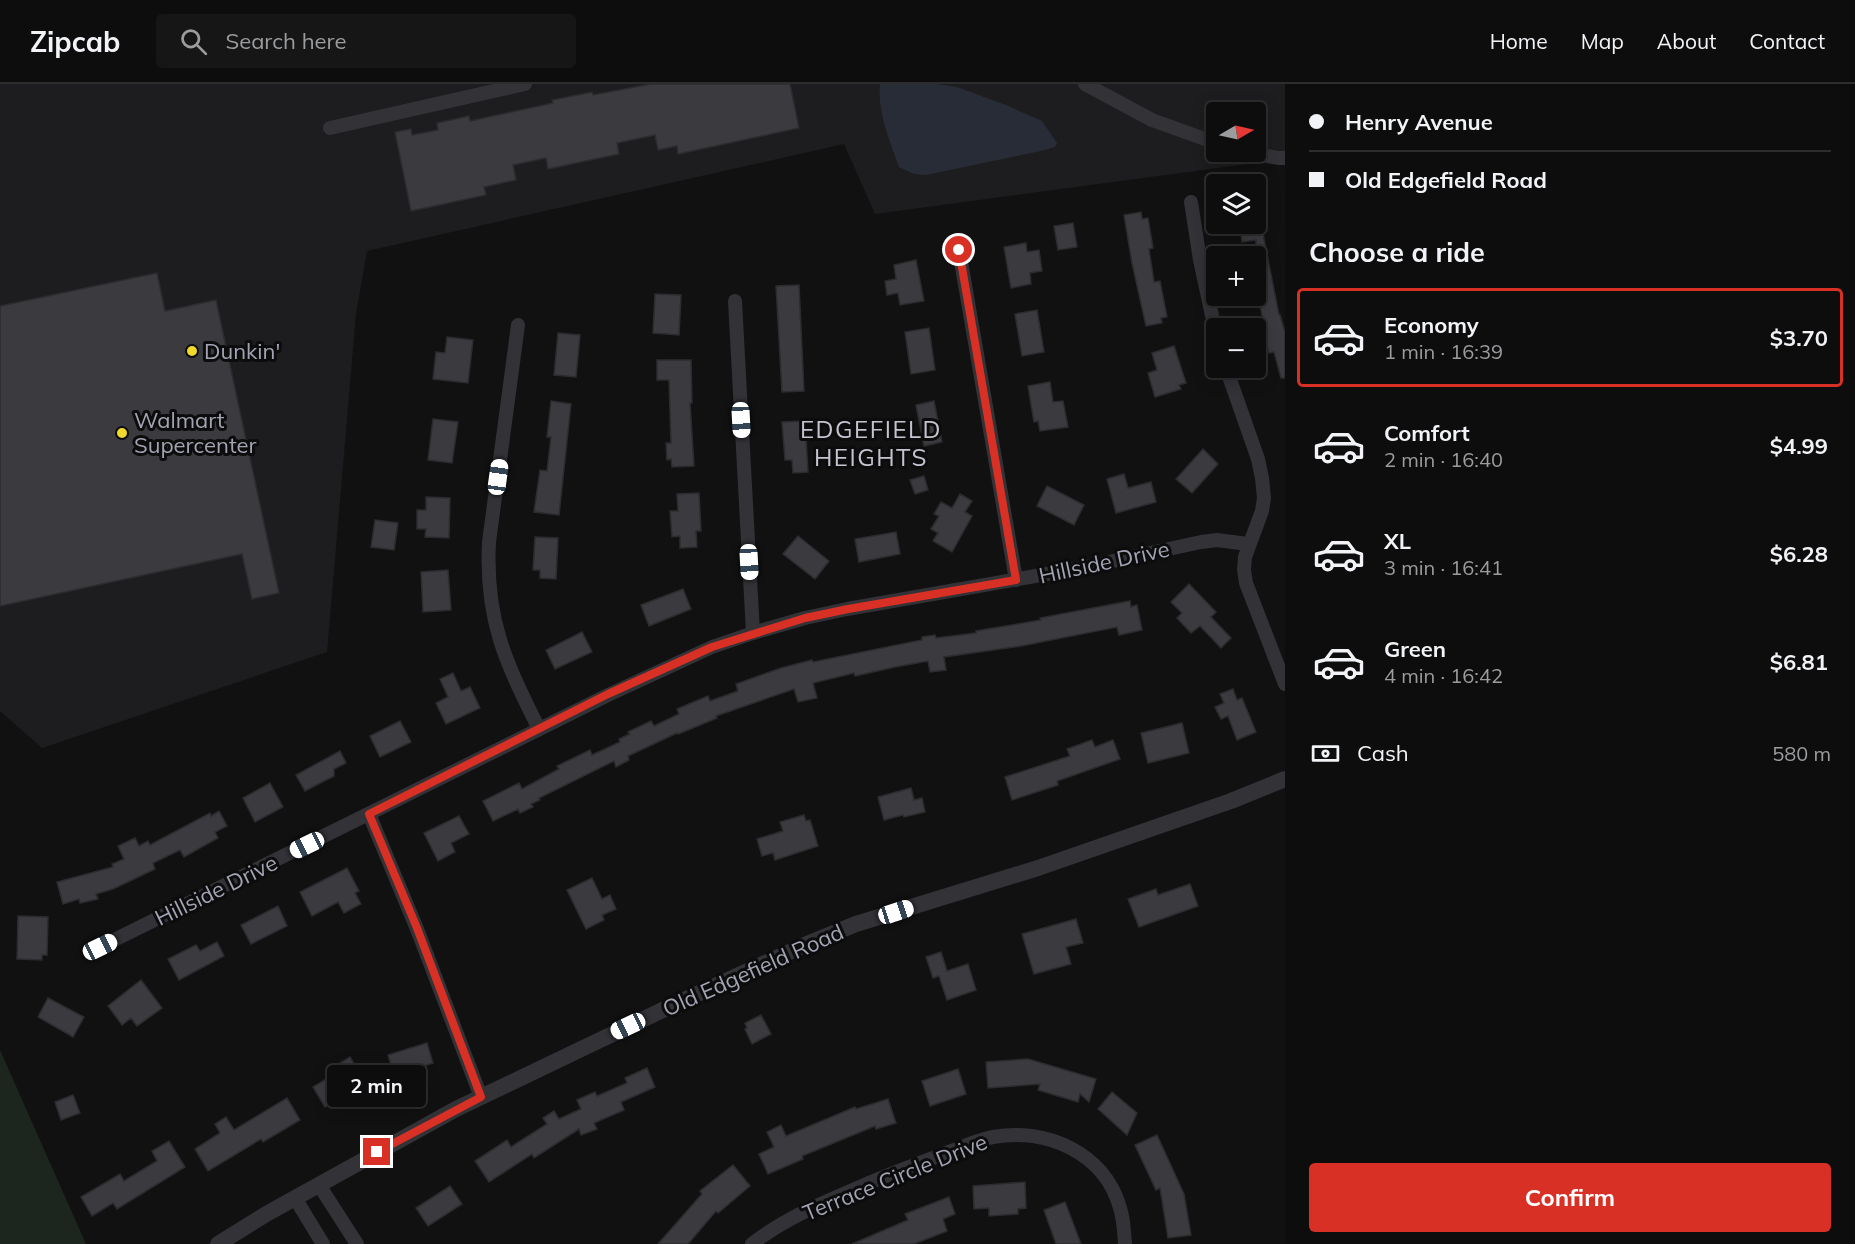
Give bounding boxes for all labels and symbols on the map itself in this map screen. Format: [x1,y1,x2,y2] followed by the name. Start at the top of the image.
[1206,102,1266,162] north arrow
[945,236,972,263] route start
[204,337,280,365] place label: Dunkin'
[185,344,199,358] marker: Dunkin'
[731,402,751,438] car
[134,406,257,459] place label: Walmart Supercenter
[800,414,942,472] district label: EDGEFIELD HEIGHTS
[115,426,129,440] marker: Walmart Supercenter
[487,458,509,496] car
[1036,535,1172,589] street label: Hillside Drive
[739,544,759,580] car
[287,829,327,861] car
[150,848,282,932] street label: Hillside Drive
[876,898,916,926] car
[658,918,848,1022] street label: Old Edgefield Road
[80,931,120,963] car
[608,1010,648,1042] car
[328,1065,427,1107] callout: 2 min
[799,1127,991,1227] street label: Terrace Circle Drive
[363,1138,390,1165] route end

